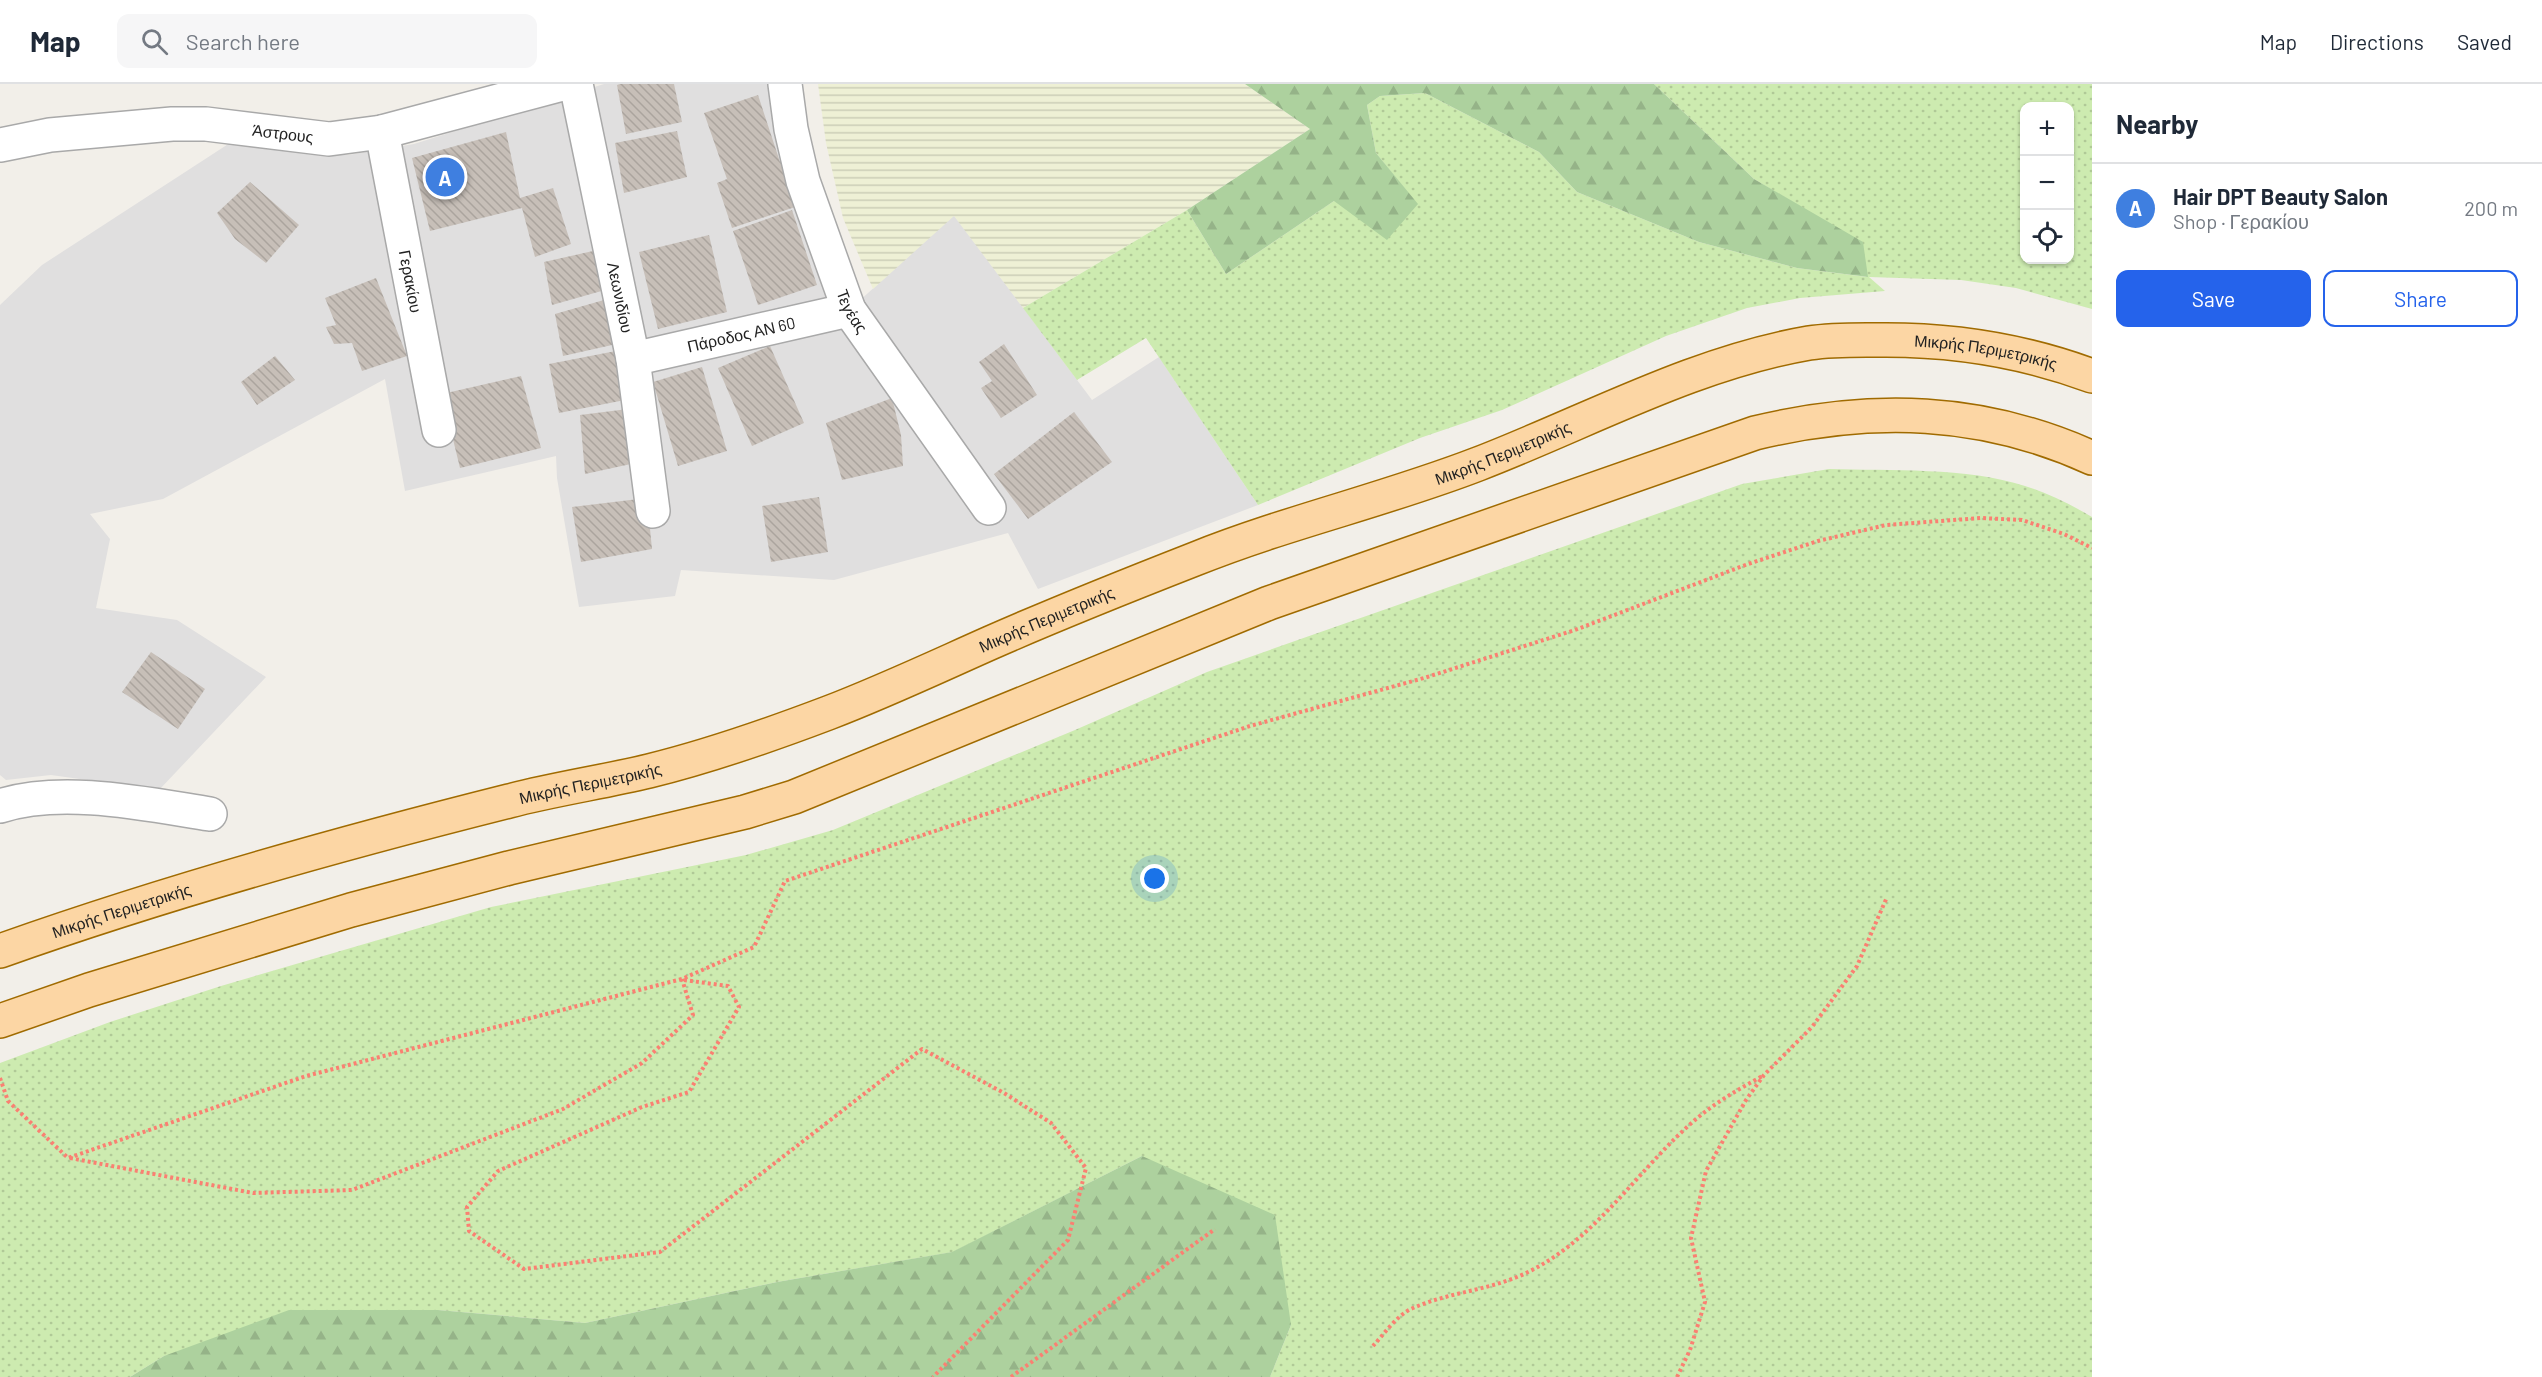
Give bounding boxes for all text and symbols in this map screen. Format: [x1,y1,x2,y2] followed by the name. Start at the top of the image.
[117,14,537,68] search box
[30,24,81,58] text: Map
[138,25,171,58] icon: search
[186,28,300,54] text: Search here
[2260,29,2297,54] text: Map
[2330,29,2424,54] text: Directions
[2457,29,2512,54] text: Saved
[2020,102,2074,264] map controls
[2020,102,2074,156] button: +
[2116,108,2198,139] text: Nearby
[251,120,315,146] street label: Άστρους
[426,154,464,200] pin: A
[2020,156,2074,210] button: −
[2173,183,2388,209] text: Hair DPT Beauty Salon
[2129,196,2142,220] text: A
[2464,196,2518,220] text: 200 m
[2173,209,2309,233] text: Shop · Γερακίου
[2020,210,2074,264] button: locate
[396,248,426,314] street label: Γερακίου
[604,260,637,335] street label: Λεωνιδίου
[2116,270,2311,327] button: Save
[2323,270,2518,327] button: Share
[833,287,872,337] street label: Τεγέας
[685,312,797,355] street label: Πάροδος ΑΝ 60
[1914,331,2060,373] street label: Μικρής Περιμετρικής
[1432,416,1574,488] street label: Μικρής Περιμετρικής
[976,582,1117,656] street label: Μικρής Περιμετρικής
[517,758,663,807] street label: Μικρής Περιμετρικής
[1140,864,1169,893] your location
[49,879,193,941] street label: Μικρής Περιμετρικής

